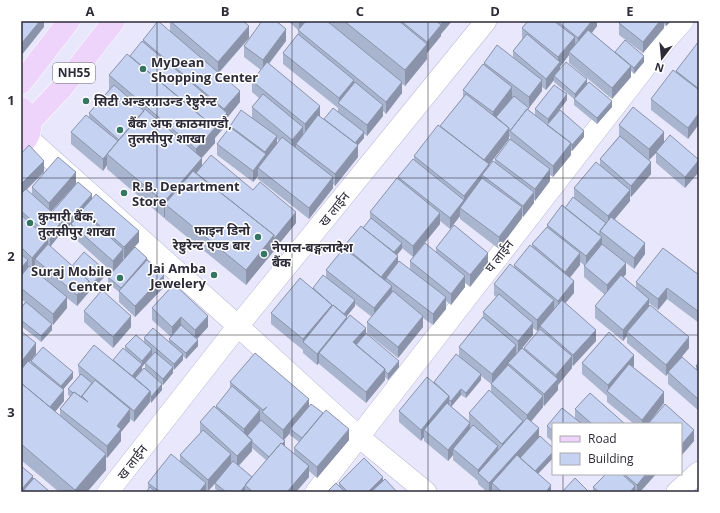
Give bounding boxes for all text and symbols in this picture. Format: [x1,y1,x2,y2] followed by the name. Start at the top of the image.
[86,2,95,20] text: A
[221,2,230,20] text: B
[356,2,364,20] text: C
[490,2,500,20] text: D
[626,2,634,20] text: E
[642,38,682,78] north arrow
[151,53,258,86] place label: MyDean Shopping Center
[653,60,665,77] text: N
[53,63,95,83] road number: NH55
[138,64,148,74] marker: MyDean Shopping Center
[7,91,15,109] text: 1
[94,92,218,111] place label: सिटी अन्डरग्राउन्ड रेष्टुरेन्ट
[81,96,91,106] marker: सिटी अन्डरग्राउन्ड रेष्टुरेन्ट
[128,114,232,148] place label: बैंक अफ काठमाण्डौ, तुलसीपुर शाखा
[115,125,125,135] marker: बैंक अफ काठमाण्डौ, तुलसीपुर शाखा
[132,177,240,210] place label: R.B. Department Store
[314,187,354,230] street label: ख लाईन
[119,188,129,198] marker: R.B. Department Store
[38,207,116,241] place label: कुमारी बैंक, तुलसीपुर शाखा
[25,218,35,228] marker: कुमारी बैंक, तुलसीपुर शाखा
[172,221,251,255] place label: फाइन डिनो रेष्टुरेन्ट एण्ड बार
[253,232,263,242] marker: फाइन डिनो रेष्टुरेन्ट एण्ड बार
[481,235,518,276] street label: घ लाईन
[272,238,354,271] place label: नेपाल-बङ्गलादेश बैंक
[7,247,15,265] text: 2
[259,249,269,259] marker: नेपाल-बङ्गलादेश बैंक
[148,259,207,292] place label: Jai Amba Jewelery
[31,262,112,295] place label: Suraj Mobile Center
[209,270,219,280] marker: Jai Amba Jewelery
[115,273,125,283] marker: Suraj Mobile Center
[7,403,15,421] text: 3
[552,423,682,475] legend
[588,430,617,447] text: Road
[113,440,152,483] street label: ख लाईन
[588,450,634,467] text: Building

